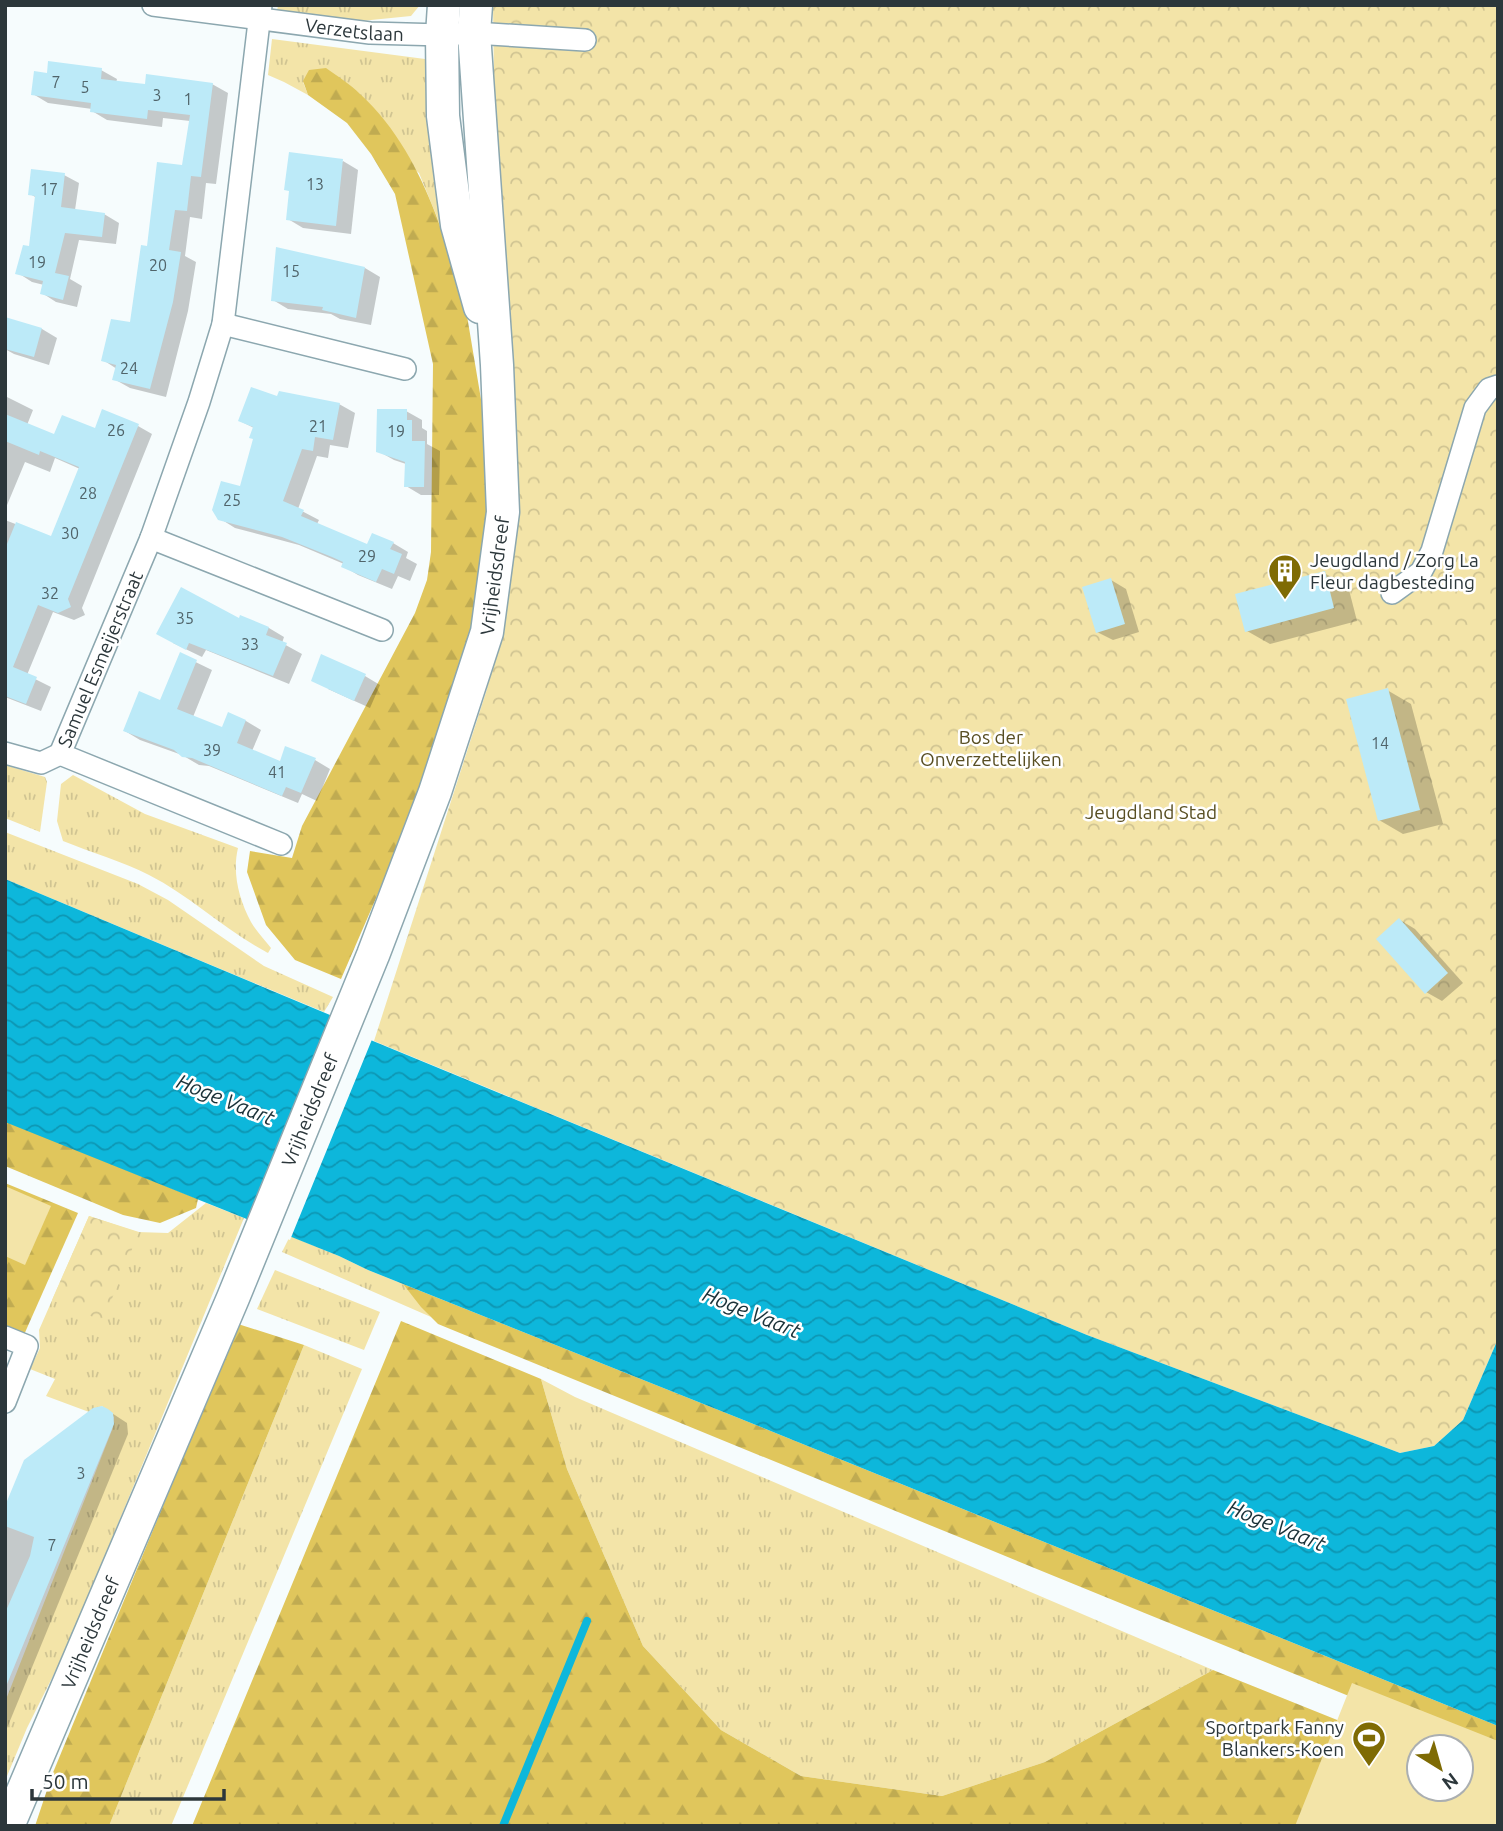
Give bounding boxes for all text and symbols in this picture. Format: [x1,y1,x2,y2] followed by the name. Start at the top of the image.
[304,14,404,45] street label: Verzetslaan
[51,73,61,91] house number: 7
[80,78,90,96] house number: 5
[152,86,162,104] house number: 3
[183,90,193,108] house number: 1
[306,175,324,193] house number: 13
[40,180,58,198] house number: 17
[28,253,46,271] house number: 19
[149,256,167,274] house number: 20
[282,262,300,280] house number: 15
[120,359,138,377] house number: 24
[309,417,327,435] house number: 21
[107,421,125,439] house number: 26
[387,422,405,440] house number: 19
[79,484,97,502] house number: 28
[223,491,241,509] house number: 25
[476,514,513,637] street label: Vrijheidsdreef
[61,524,79,542] house number: 30
[358,547,376,565] house number: 29
[1310,549,1479,593] place label: Jeugdland / Zorg La Fleur dagbesteding
[1266,552,1304,601] building icon: Jeugdland / Zorg La Fleur dagbesteding
[53,567,147,750] street label: Samuel Esmeijerstraat
[41,584,59,602] house number: 32
[176,609,194,627] house number: 35
[241,635,259,653] house number: 33
[920,726,1062,770] park label: Bos der Onverzettelijken
[1371,734,1389,752] house number: 14
[203,741,221,759] house number: 39
[268,763,286,781] house number: 41
[1085,801,1217,823] park label: Jeugdland Stad
[277,1050,343,1170] street label: Vrijheidsdreef
[174,1069,279,1130] water label: Hoge Vaart
[700,1282,805,1343] water label: Hoge Vaart
[76,1464,86,1482] house number: 3
[1225,1495,1330,1556] water label: Hoge Vaart
[47,1536,57,1554] house number: 7
[57,1573,124,1692] street label: Vrijheidsdreef
[1205,1716,1344,1760] place label: Sportpark Fanny Blankers-Koen
[1350,1719,1388,1768] sports icon: Sportpark Fanny Blankers-Koen
[1405,1733,1475,1803] north arrow
[32,1758,224,1802] scale bar
[42,1769,89,1793] text: 50 m
[1438,1769,1463,1795] text: N

